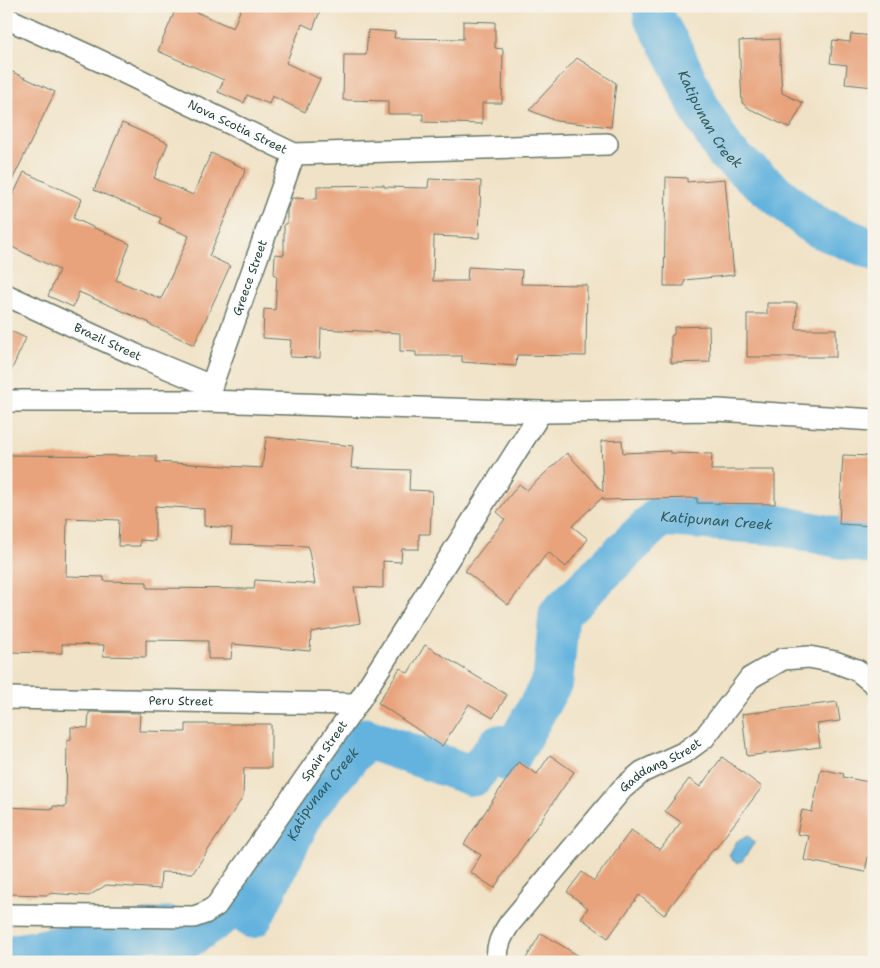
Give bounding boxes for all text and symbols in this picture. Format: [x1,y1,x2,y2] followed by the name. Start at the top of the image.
[674,67,746,172] water label: Katipunan Creek
[185,96,290,158] street label: Nova Scotia Street
[229,237,271,318] street label: Greece Street
[71,319,144,364] street label: Brazil Street
[660,507,773,534] water label: Katipunan Creek
[148,692,213,710] street label: Peru Street
[298,717,351,784] street label: Spain Street
[616,735,704,796] street label: Gaddang Street
[282,743,363,844] water label: Katipunan Creek

